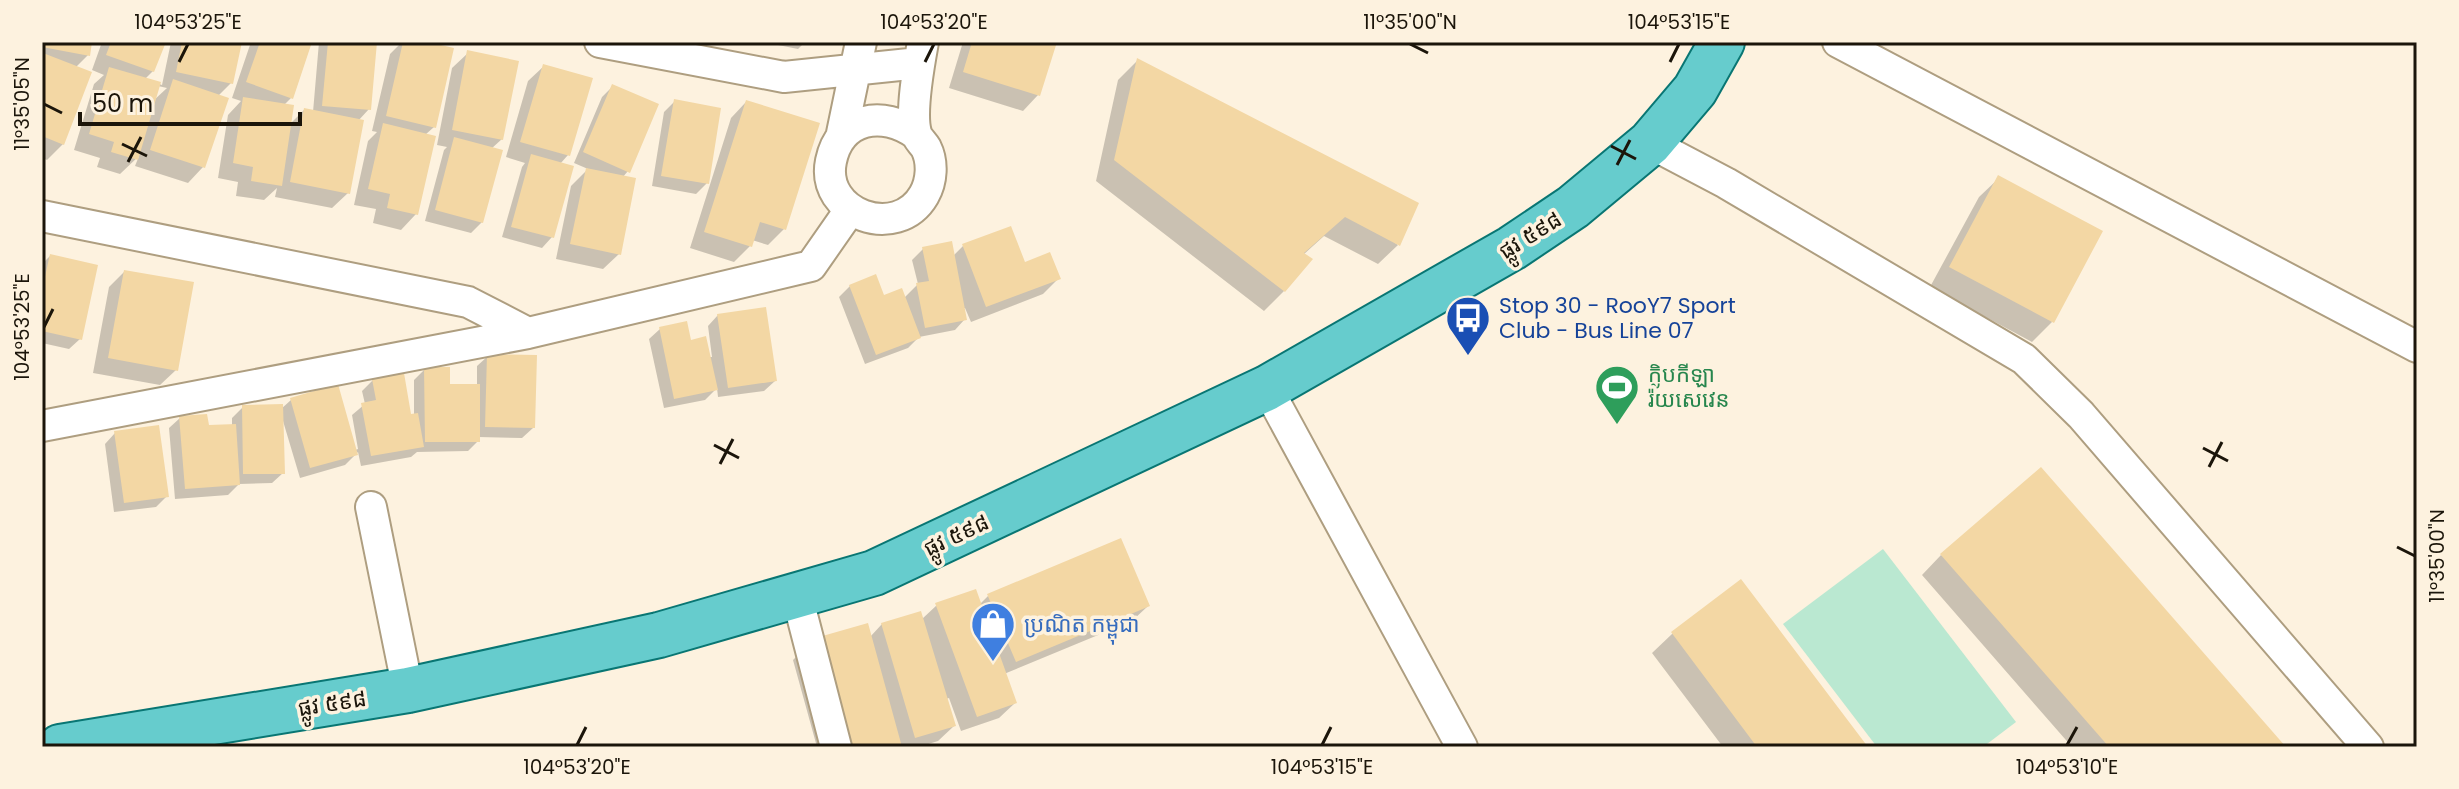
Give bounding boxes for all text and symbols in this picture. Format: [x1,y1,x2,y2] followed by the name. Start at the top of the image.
[134,8,242,36] text: 104°53'25"E
[880,8,988,36] text: 104°53'20"E
[1363,8,1457,36] text: 11°35'00"N
[1628,8,1730,36] text: 104°53'15"E
[8,57,36,151] text: 11°35'05"N
[80,76,300,126] scale bar
[92,87,153,120] text: 50 m
[1493,204,1570,271] street label: ផ្លូវ ៥៩៨
[8,273,36,381] text: 104°53'25"E
[1499,290,1736,346] place label: Stop 30 - RooY7 Sport Club - Bus Line 07
[1444,294,1492,357] bus stop icon: Stop 30 - RooY7 Sport Club - Bus Line 07
[1648,359,1730,415] place label: ក្លិបកីឡា រ៉យសេវេន
[1593,363,1641,426] sports icon: ក្លិបកីឡា រ៉យសេវេន
[918,507,996,568] street label: ផ្លូវ ៥៩៨
[2423,509,2451,603] text: 11°35'00"N
[969,600,1017,663] shop icon: ប្រណិត កម្ពុជា
[1024,609,1140,645] place label: ប្រណិត កម្ពុជា
[296,683,369,729] street label: ផ្លូវ ៥៩៨
[523,753,631,781] text: 104°53'20"E
[1271,753,1373,781] text: 104°53'15"E
[2016,753,2118,781] text: 104°53'10"E

